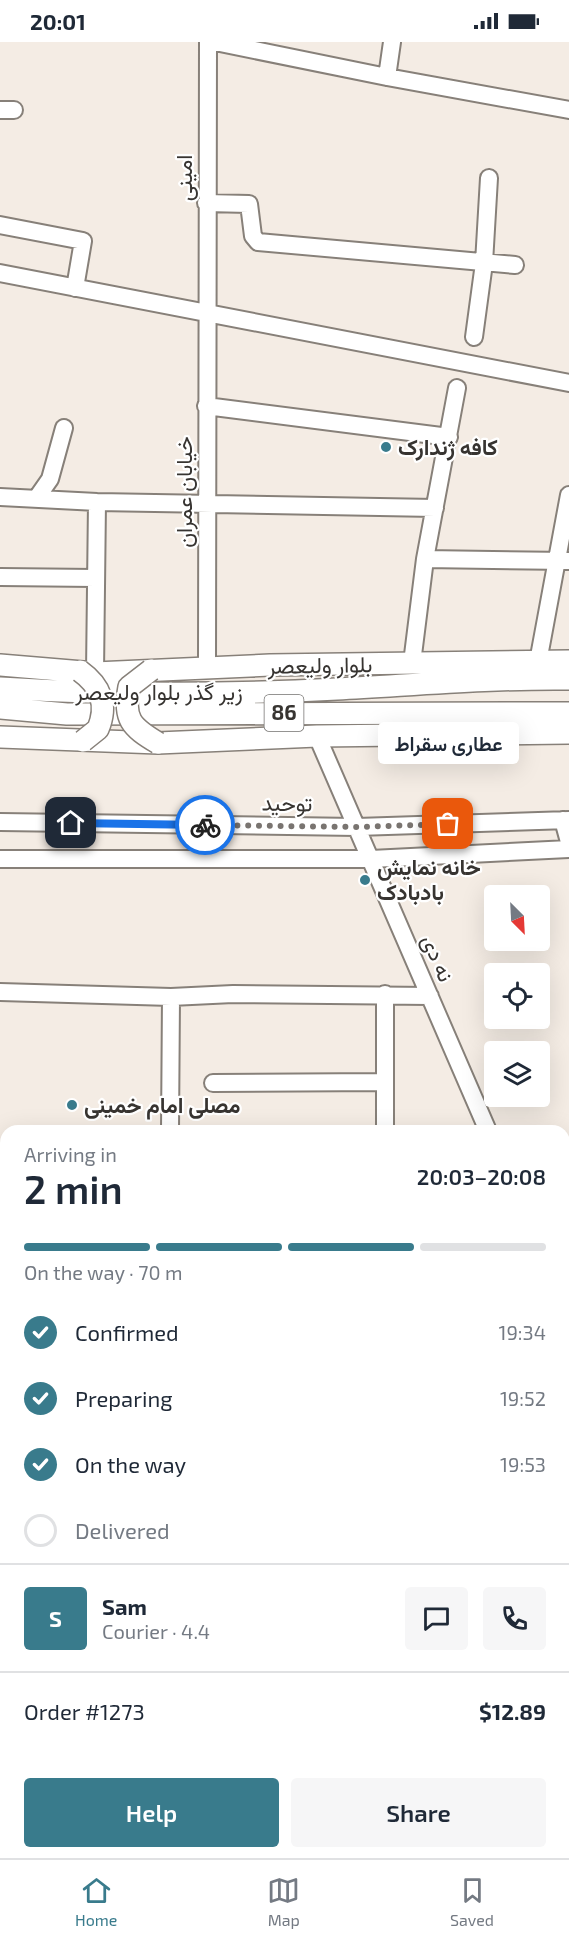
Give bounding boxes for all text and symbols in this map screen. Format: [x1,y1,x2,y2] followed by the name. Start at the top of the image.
[30,8,86,34] text: 20:01
[170,155,198,201] street label: امینی
[398,433,498,461] place label: کافه ژندارک
[170,436,198,548] street label: خیابان عمران
[379,440,393,454] marker: کافه ژندارک
[266,650,373,680] street label: بلوار ولیعصر
[74,678,243,706] street label: زیر گذر بلوار ولیعصر
[264,695,304,731] road number: 86
[378,722,518,764] callout: عطاری سقراط
[395,731,502,755] text: عطاری سقراط
[261,789,313,817] street label: توحید
[175,795,235,855] courier
[45,797,96,848] pin
[422,798,473,849] pin
[54,806,87,839] icon: home
[431,807,464,840] icon: bag
[189,809,222,842] icon: bike
[377,853,481,906] place label: خانه نمایش بادبادک
[358,873,372,887] marker: خانه نمایش بادبادک
[484,885,550,951] north arrow
[484,885,550,1107] map controls
[416,930,460,986] street label: نه دی
[484,963,550,1029] button: locate
[484,1041,550,1107] button: layers
[84,1091,241,1120] place label: مصلی امام خمینی
[65,1098,79,1112] marker: مصلی امام خمینی
[24,1142,117,1166] text: Arriving in
[417,1163,546,1189] text: 20:03–20:08
[24,1165,123,1212] text: 2 min
[24,1260,183,1284] text: On the way · 70 m
[24,1316,57,1349] icon: check
[75,1319,179,1345] text: Confirmed
[498,1320,546,1344] text: 19:34
[24,1382,57,1415] icon: check
[75,1385,173,1411] text: Preparing
[500,1386,546,1410] text: 19:52
[24,1448,57,1481] icon: check
[75,1451,186,1477] text: On the way
[500,1452,546,1476] text: 19:53
[75,1517,170,1543] text: Delivered
[405,1587,468,1650] button: chat
[483,1587,546,1650] button: phone
[102,1593,147,1619] text: Sam
[49,1605,62,1631] text: S
[102,1619,210,1643] text: Courier · 4.4
[24,1698,145,1724] text: Order #1273
[479,1698,546,1724] text: $12.89
[24,1778,279,1847] button: Help
[291,1778,546,1847] button: Share
[75,1874,117,1929] tab: Home
[267,1874,300,1929] tab: Map
[450,1874,494,1929] tab: Saved

